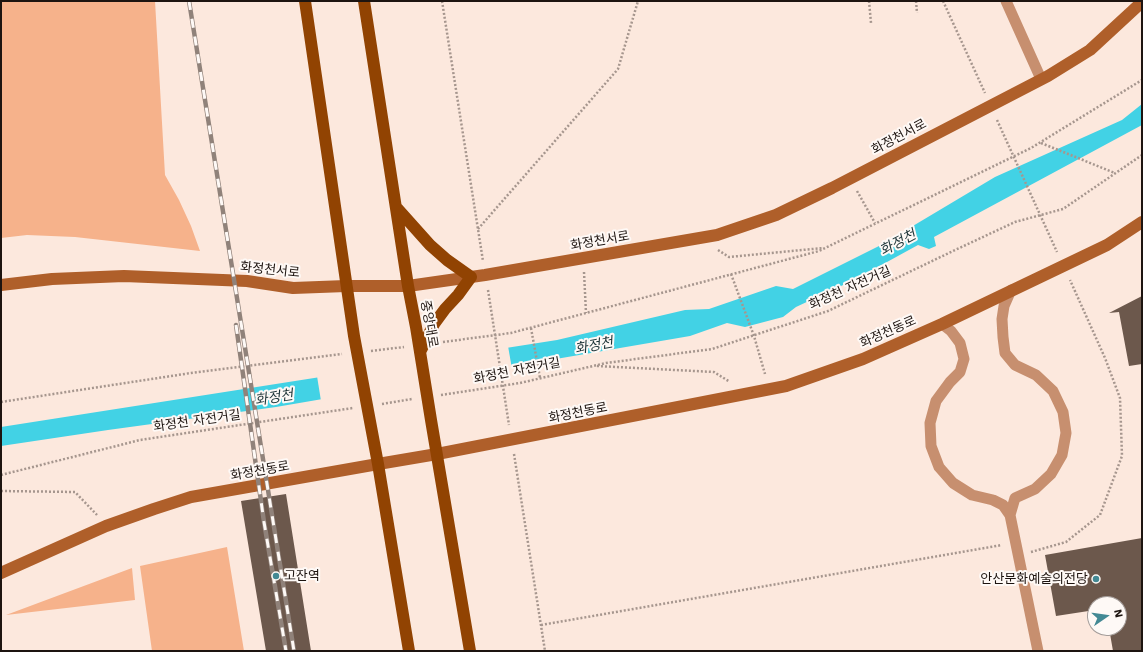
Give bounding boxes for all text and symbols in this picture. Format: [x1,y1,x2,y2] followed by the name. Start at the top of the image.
[869,116,929,158] street label: 화정천서로
[877,227,919,259] water label: 화정천
[569,228,631,254] street label: 화정천서로
[239,259,301,281] street label: 화정천서로
[807,263,893,313] street label: 화정천 자전거길
[417,299,441,349] street label: 중앙대로
[858,313,918,351] street label: 화정천동로
[573,334,615,358] water label: 화정천
[472,355,562,387] street label: 화정천 자전거길
[254,387,294,409] water label: 화정천
[547,400,609,426] street label: 화정천동로
[152,407,242,435] street label: 화정천 자전거길
[229,458,291,484] street label: 화정천동로
[284,568,320,584] place label: 고잔역
[271,571,281,581] marker: 고잔역
[980,571,1088,587] place label: 안산문화예술의전당
[1091,574,1101,584] marker: 안산문화예술의전당
[1087,596,1127,636] north arrow
[1111,608,1125,619] text: N

